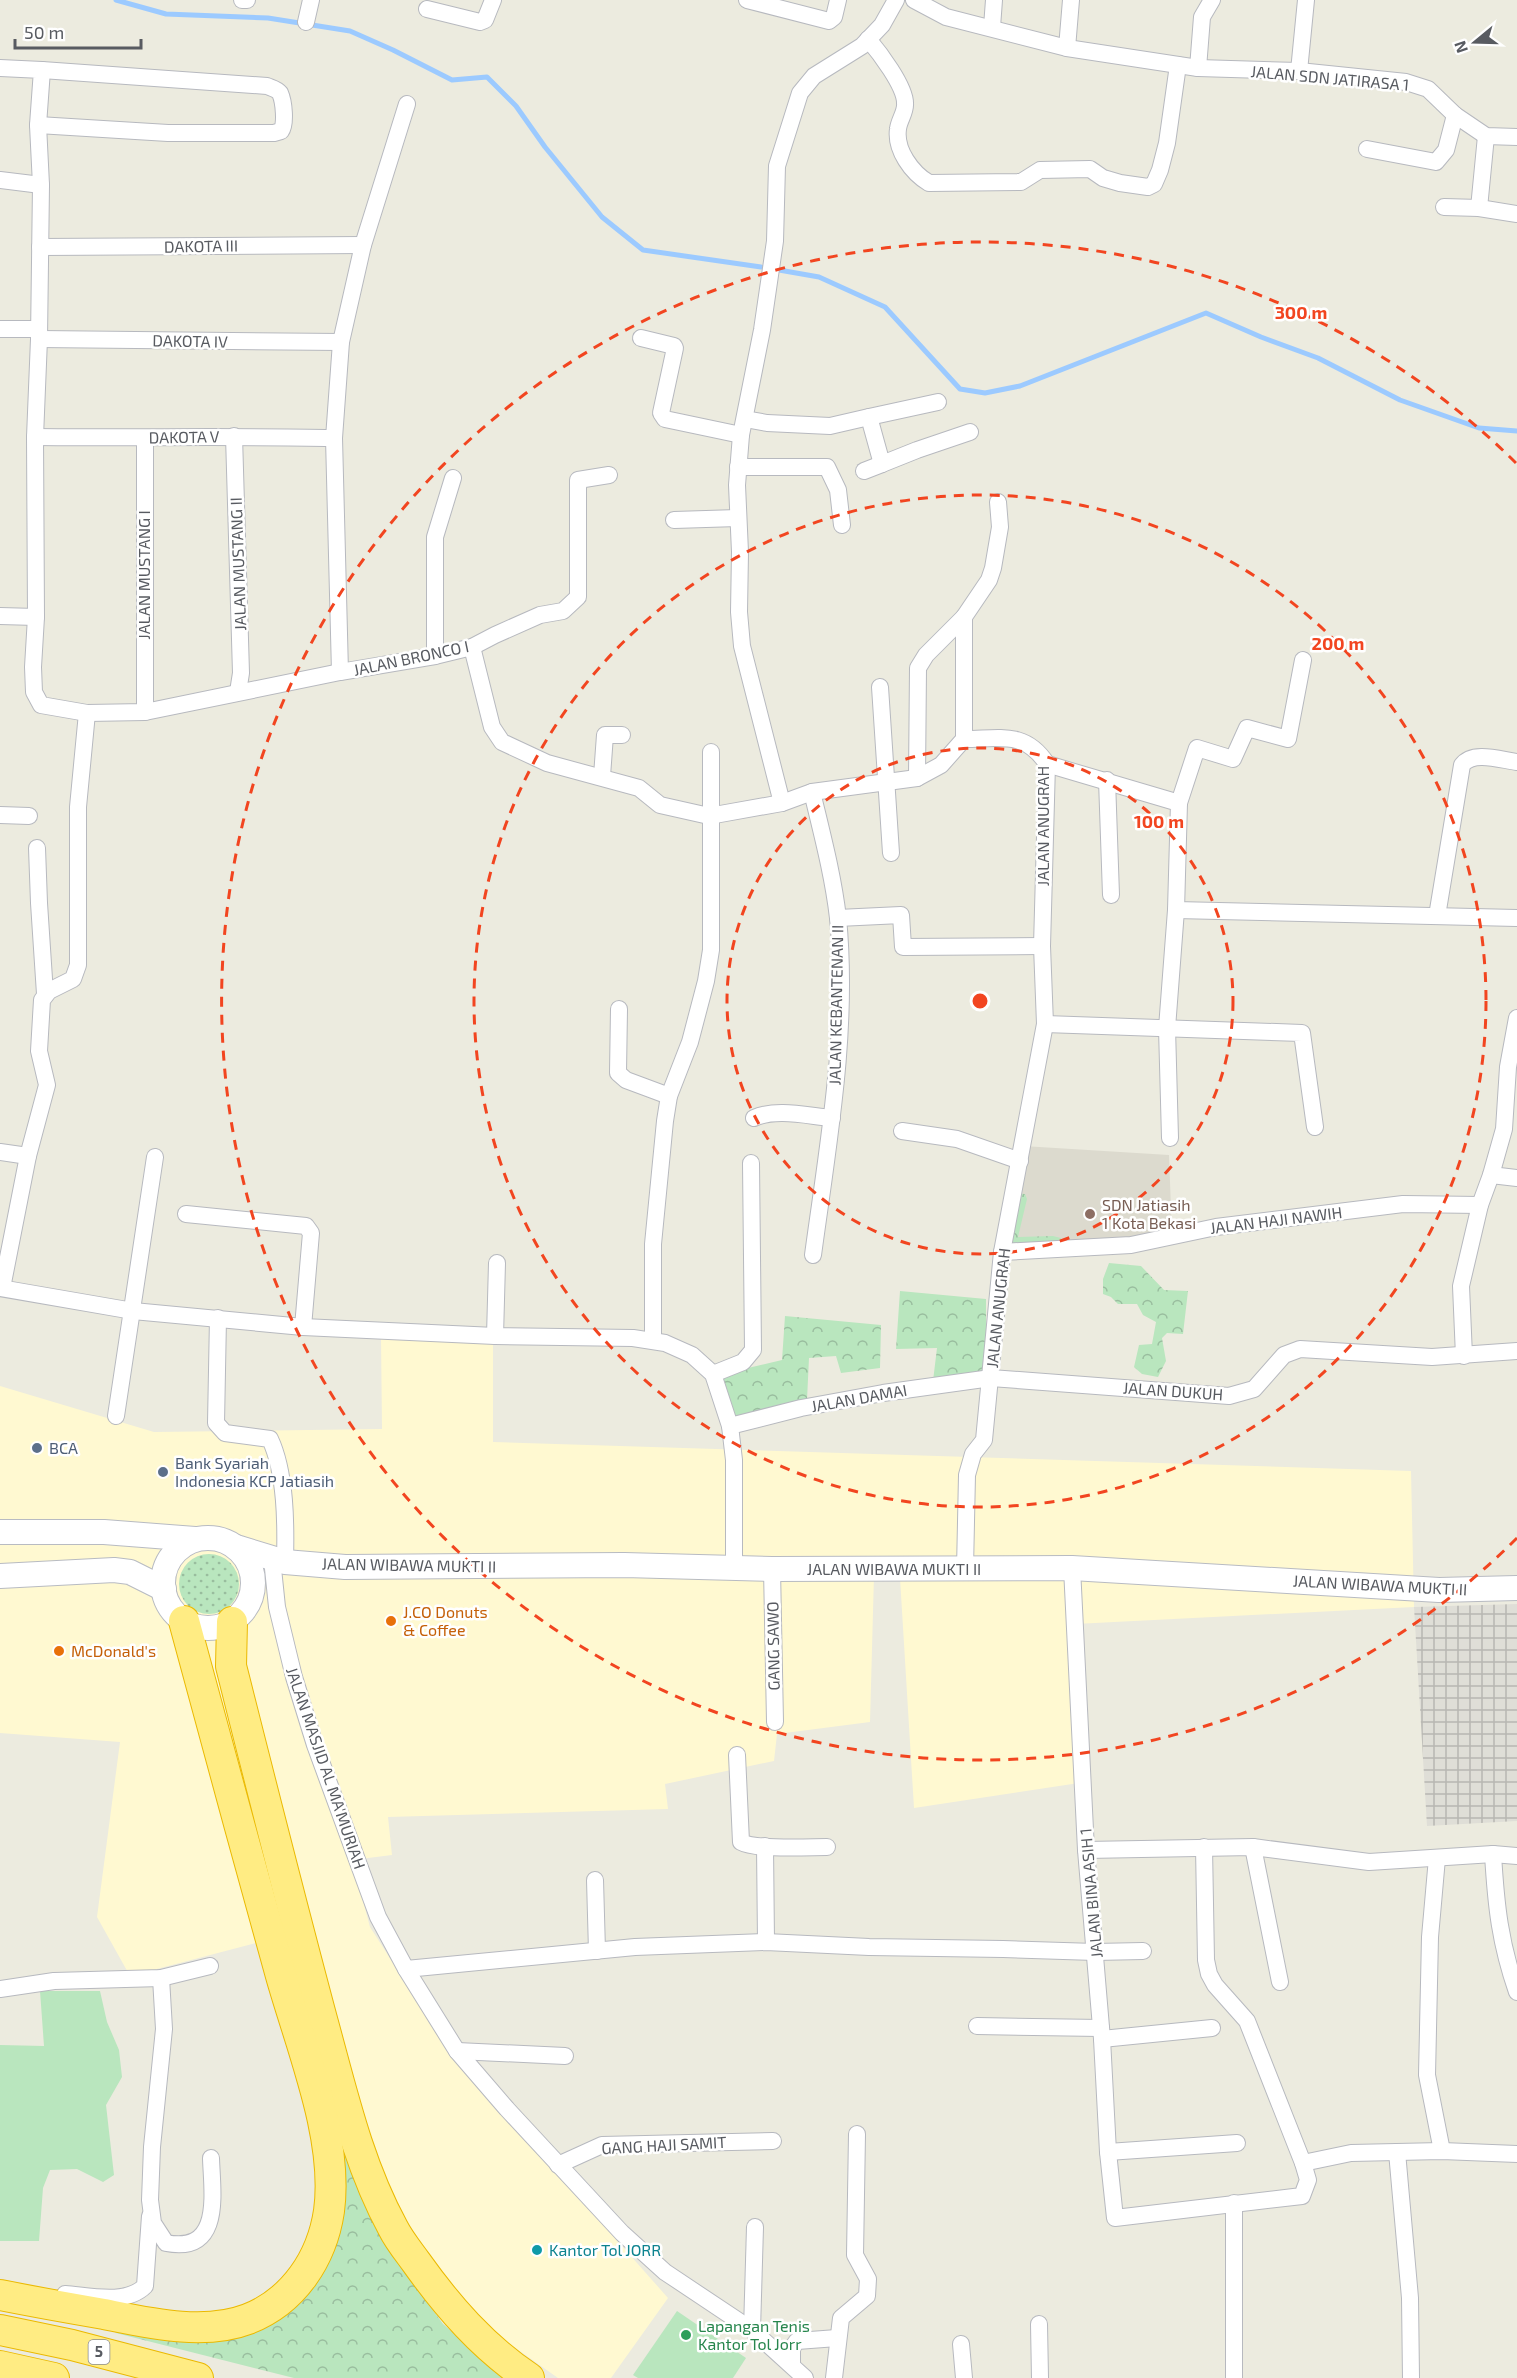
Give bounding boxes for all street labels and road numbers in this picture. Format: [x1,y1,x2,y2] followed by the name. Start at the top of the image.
[1250,61,1410,94] street label: JALAN SDN JATIRASA 1
[164,235,238,256] street label: DAKOTA III
[152,330,228,351] street label: DAKOTA IV
[148,426,220,447] street label: DAKOTA V
[226,497,249,631] street label: JALAN MUSTANG II
[134,510,153,640] street label: JALAN MUSTANG I
[351,636,470,679] street label: JALAN BRONCO I
[1033,766,1052,886] street label: JALAN ANUGRAH
[825,925,846,1085] street label: JALAN KEBANTENAN II
[1209,1202,1343,1237] street label: JALAN HAJI NAWIH
[982,1247,1013,1369] street label: JALAN ANUGRAH
[1122,1378,1224,1403] street label: JALAN DUKUH
[809,1380,908,1415] street label: JALAN DAMAI
[322,1553,496,1576] street label: JALAN WIBAWA MUKTI II
[807,1559,981,1578] street label: JALAN WIBAWA MUKTI II
[1292,1570,1468,1599] street label: JALAN WIBAWA MUKTI II
[762,1601,783,1691] street label: GANG SAWO
[283,1664,370,1871] street label: JALAN MASJID AL MA'MURIAH
[1075,1827,1106,1959] street label: JALAN BINA ASIH 1
[601,2132,727,2157] street label: GANG HAJI SAMIT
[88,2340,110,2364] road number: 5

